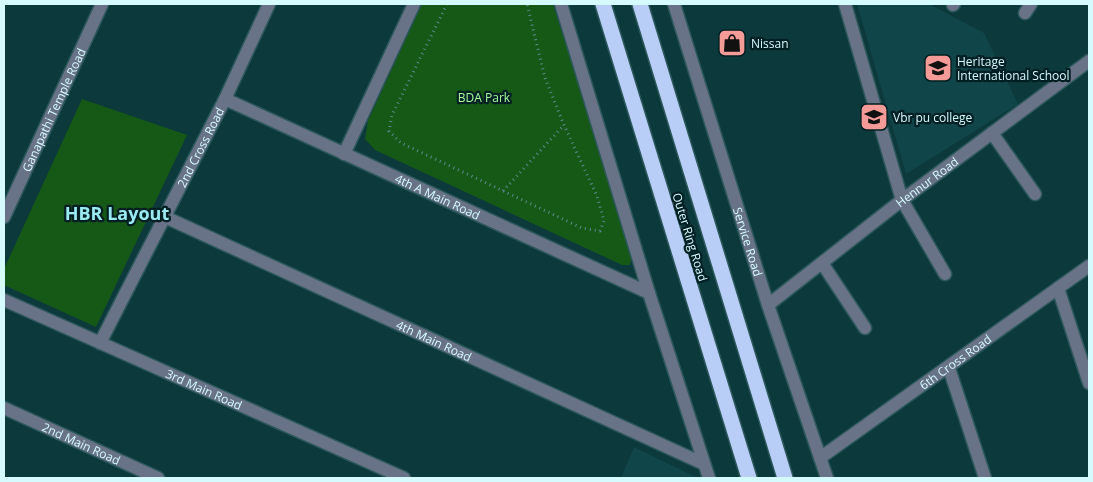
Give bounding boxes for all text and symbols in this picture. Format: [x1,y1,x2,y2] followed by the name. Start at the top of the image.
[717,28,747,58] shop icon: Nissan
[751,35,789,52] place label: Nissan
[17,45,89,174] street label: Ganapathi Temple Road
[923,53,953,83] school or university icon: Heritage International School
[957,53,1070,84] place label: Heritage International School
[458,89,511,106] park label: BDA Park
[859,102,889,132] school or university icon: Vbr pu college
[173,104,228,190] street label: 2nd Cross Road
[893,109,973,126] place label: Vbr pu college
[892,153,962,211] street label: Hennur Road
[392,169,483,223] street label: 4th A Main Road
[668,191,712,283] street label: Outer Ring Road
[65,201,169,225] district label: HBR Layout
[729,205,767,278] street label: Service Road
[394,316,475,365] street label: 4th Main Road
[916,330,994,393] street label: 6th Cross Road
[163,365,245,413] street label: 3rd Main Road
[39,418,123,468] street label: 2nd Main Road

